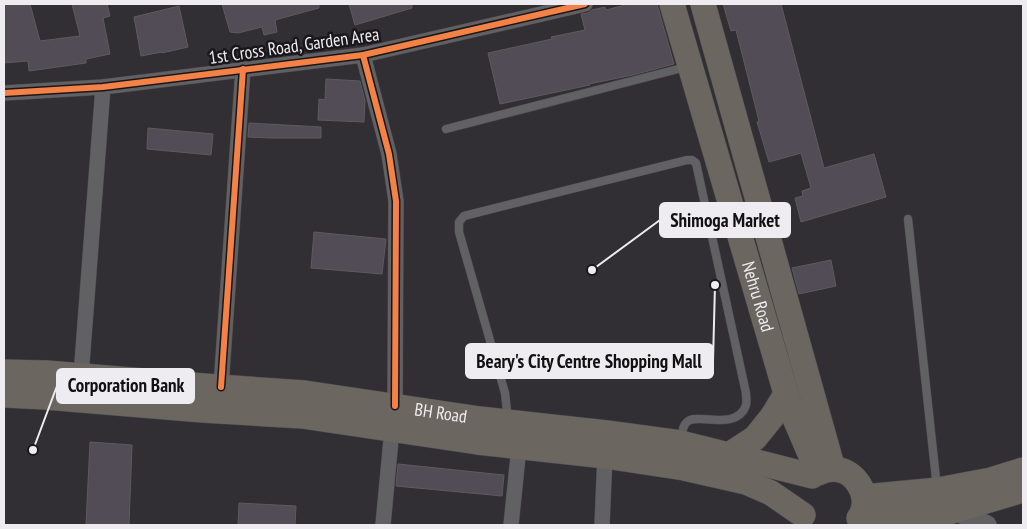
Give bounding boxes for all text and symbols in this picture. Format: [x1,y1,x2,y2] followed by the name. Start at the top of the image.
[207,22,381,69] street label: 1st Cross Road, Garden Area
[660,203,790,237] callout: Shimoga Market
[670,208,780,232] text: Shimoga Market
[737,259,779,335] street label: Nehru Road
[466,344,713,378] callout: Beary's City Centre Shopping Mall
[476,349,702,373] text: Beary's City Centre Shopping Mall
[57,369,194,403] callout: Corporation Bank
[68,373,185,397] text: Corporation Bank
[413,397,469,428] street label: BH Road

